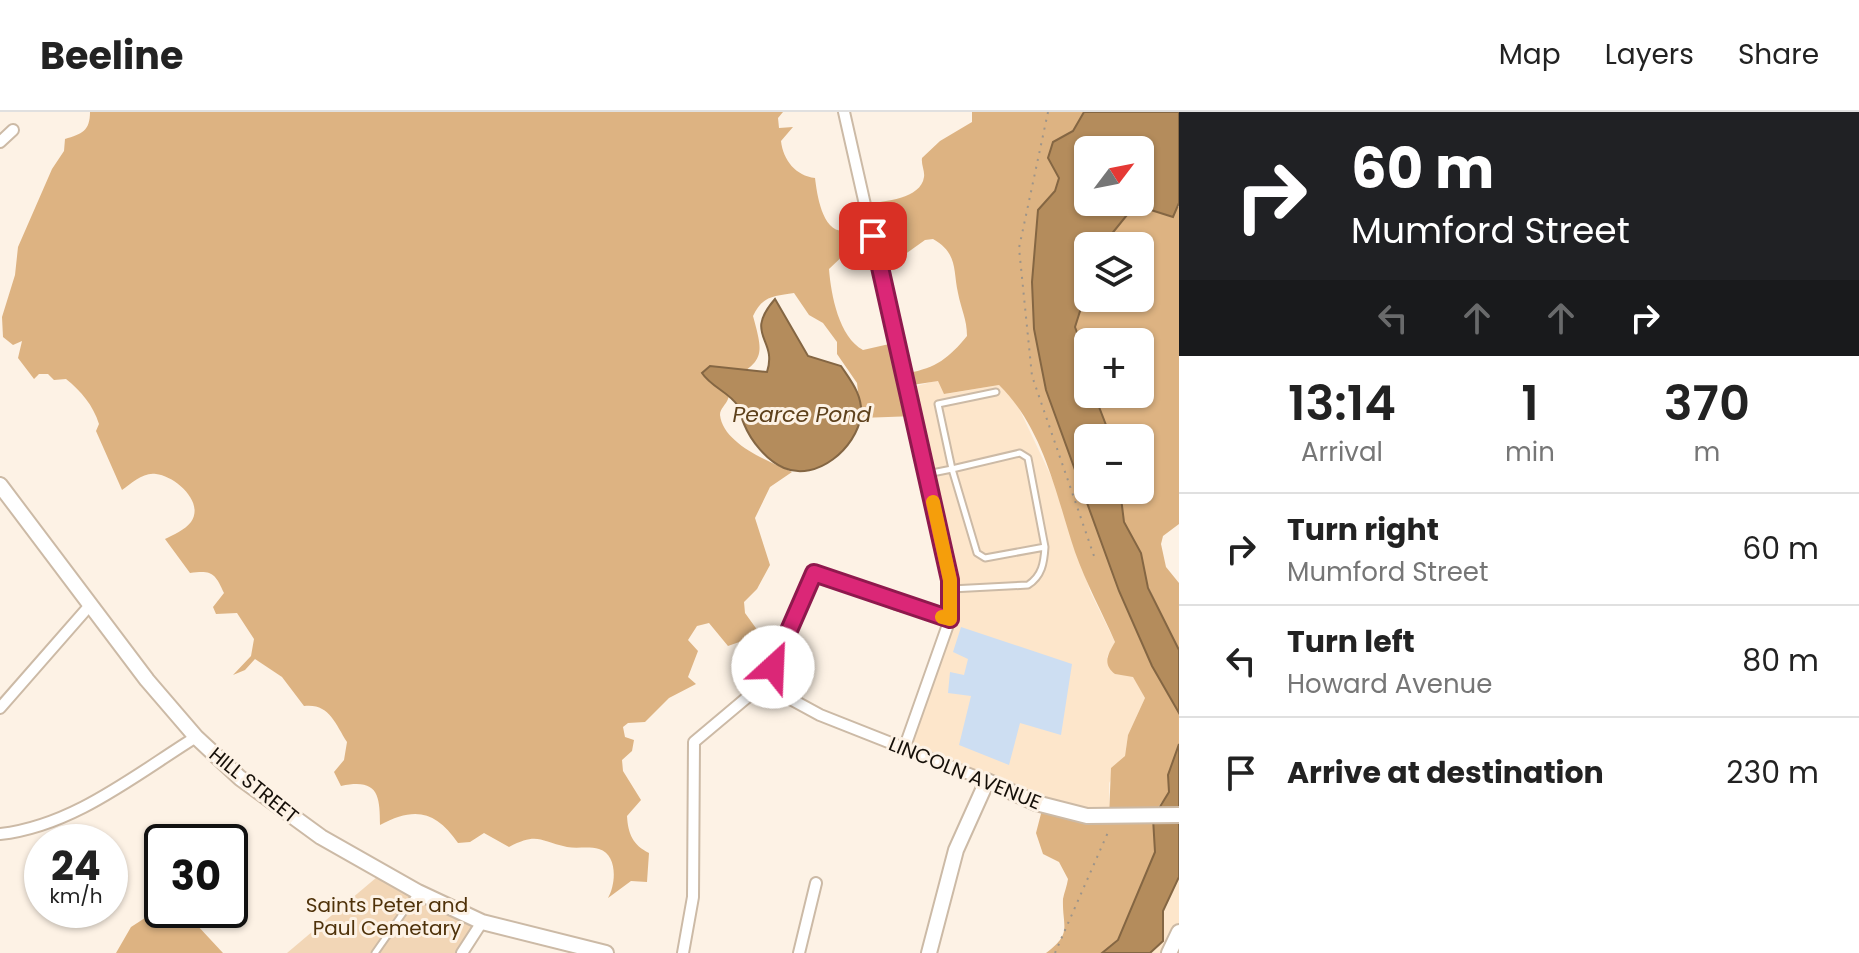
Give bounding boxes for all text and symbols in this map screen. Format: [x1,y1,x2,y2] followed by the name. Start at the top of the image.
[40,29,183,82] text: Beeline
[1499,35,1561,74] text: Map
[1605,35,1694,74] text: Layers
[1738,35,1819,74] text: Share
[1351,129,1494,208] text: 60 m
[1074,136,1154,216] north arrow
[1074,136,1154,504] map controls
[1219,144,1323,248] icon: right
[839,202,907,270] pin
[1351,205,1630,256] text: Mumford Street
[851,214,895,258] icon: arrive
[1074,232,1154,312] button: layers
[1371,296,1415,340] icon: left
[1455,296,1499,340] icon: ahead
[1539,296,1583,340] icon: ahead
[1623,296,1667,340] icon: right
[1074,328,1154,408] button: +
[1288,370,1396,437] text: 13:14
[1521,370,1539,437] text: 1
[1664,370,1750,437] text: 370
[733,399,872,430] water label: Pearce Pond
[1074,424,1154,504] button: −
[1301,434,1383,470] text: Arrival
[1505,434,1555,470] text: min
[1693,434,1720,470] text: m
[1287,508,1439,551] text: Turn right
[1219,527,1263,571] icon: right
[1742,527,1819,570] text: 60 m
[1287,554,1488,590] text: Mumford Street
[1287,620,1415,663] text: Turn left
[731,625,815,709] position arrow
[1219,639,1263,683] icon: left
[1742,639,1819,682] text: 80 m
[1287,666,1492,702] text: Howard Avenue
[885,730,1045,816] street label: LINCOLN AVENUE
[203,740,305,830] street label: HILL STREET
[1219,751,1263,795] icon: arrive
[1287,751,1604,794] text: Arrive at destination
[1726,751,1819,794] text: 230 m
[144,824,248,928] speed limit sign: 30
[51,838,101,894] text: 24
[49,882,103,910] text: km/h
[306,891,468,942] park label: Saints Peter and Paul Cemetary

